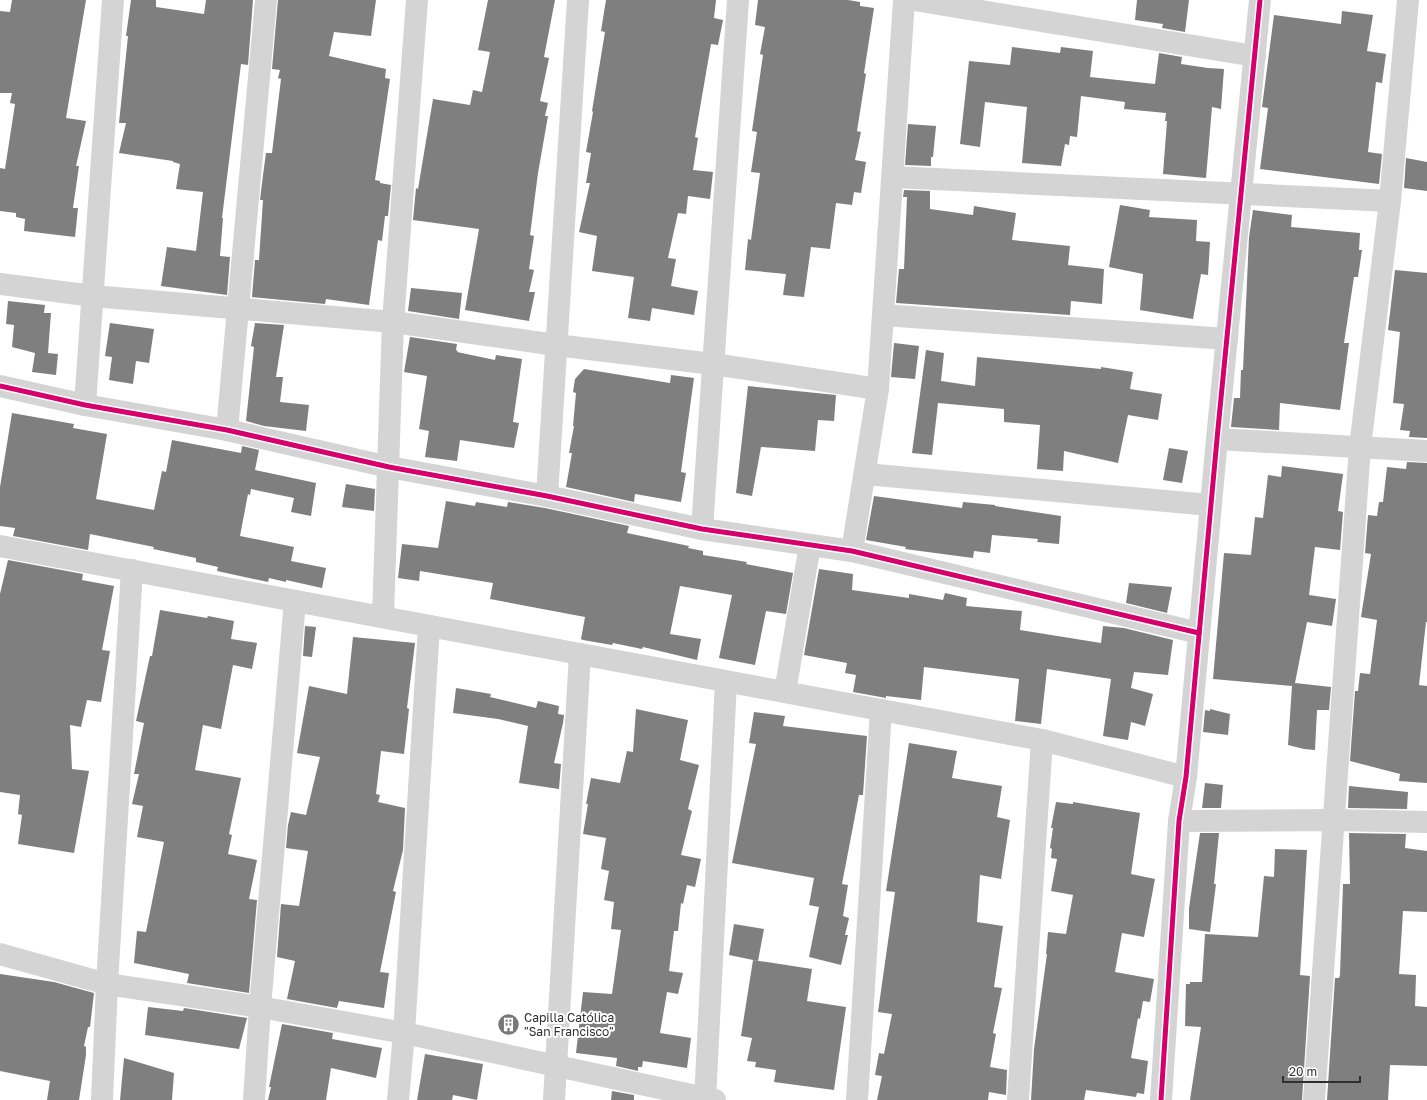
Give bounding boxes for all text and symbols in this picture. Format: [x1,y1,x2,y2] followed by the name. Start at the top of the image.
[524,1010,614,1039] place label: Capilla Católica "San Francisco"
[496,1012,522,1038] building icon: Capilla Católica "San Francisco"
[1283,1058,1360,1084] scale bar
[1289,1064,1317,1079] text: 20 m

